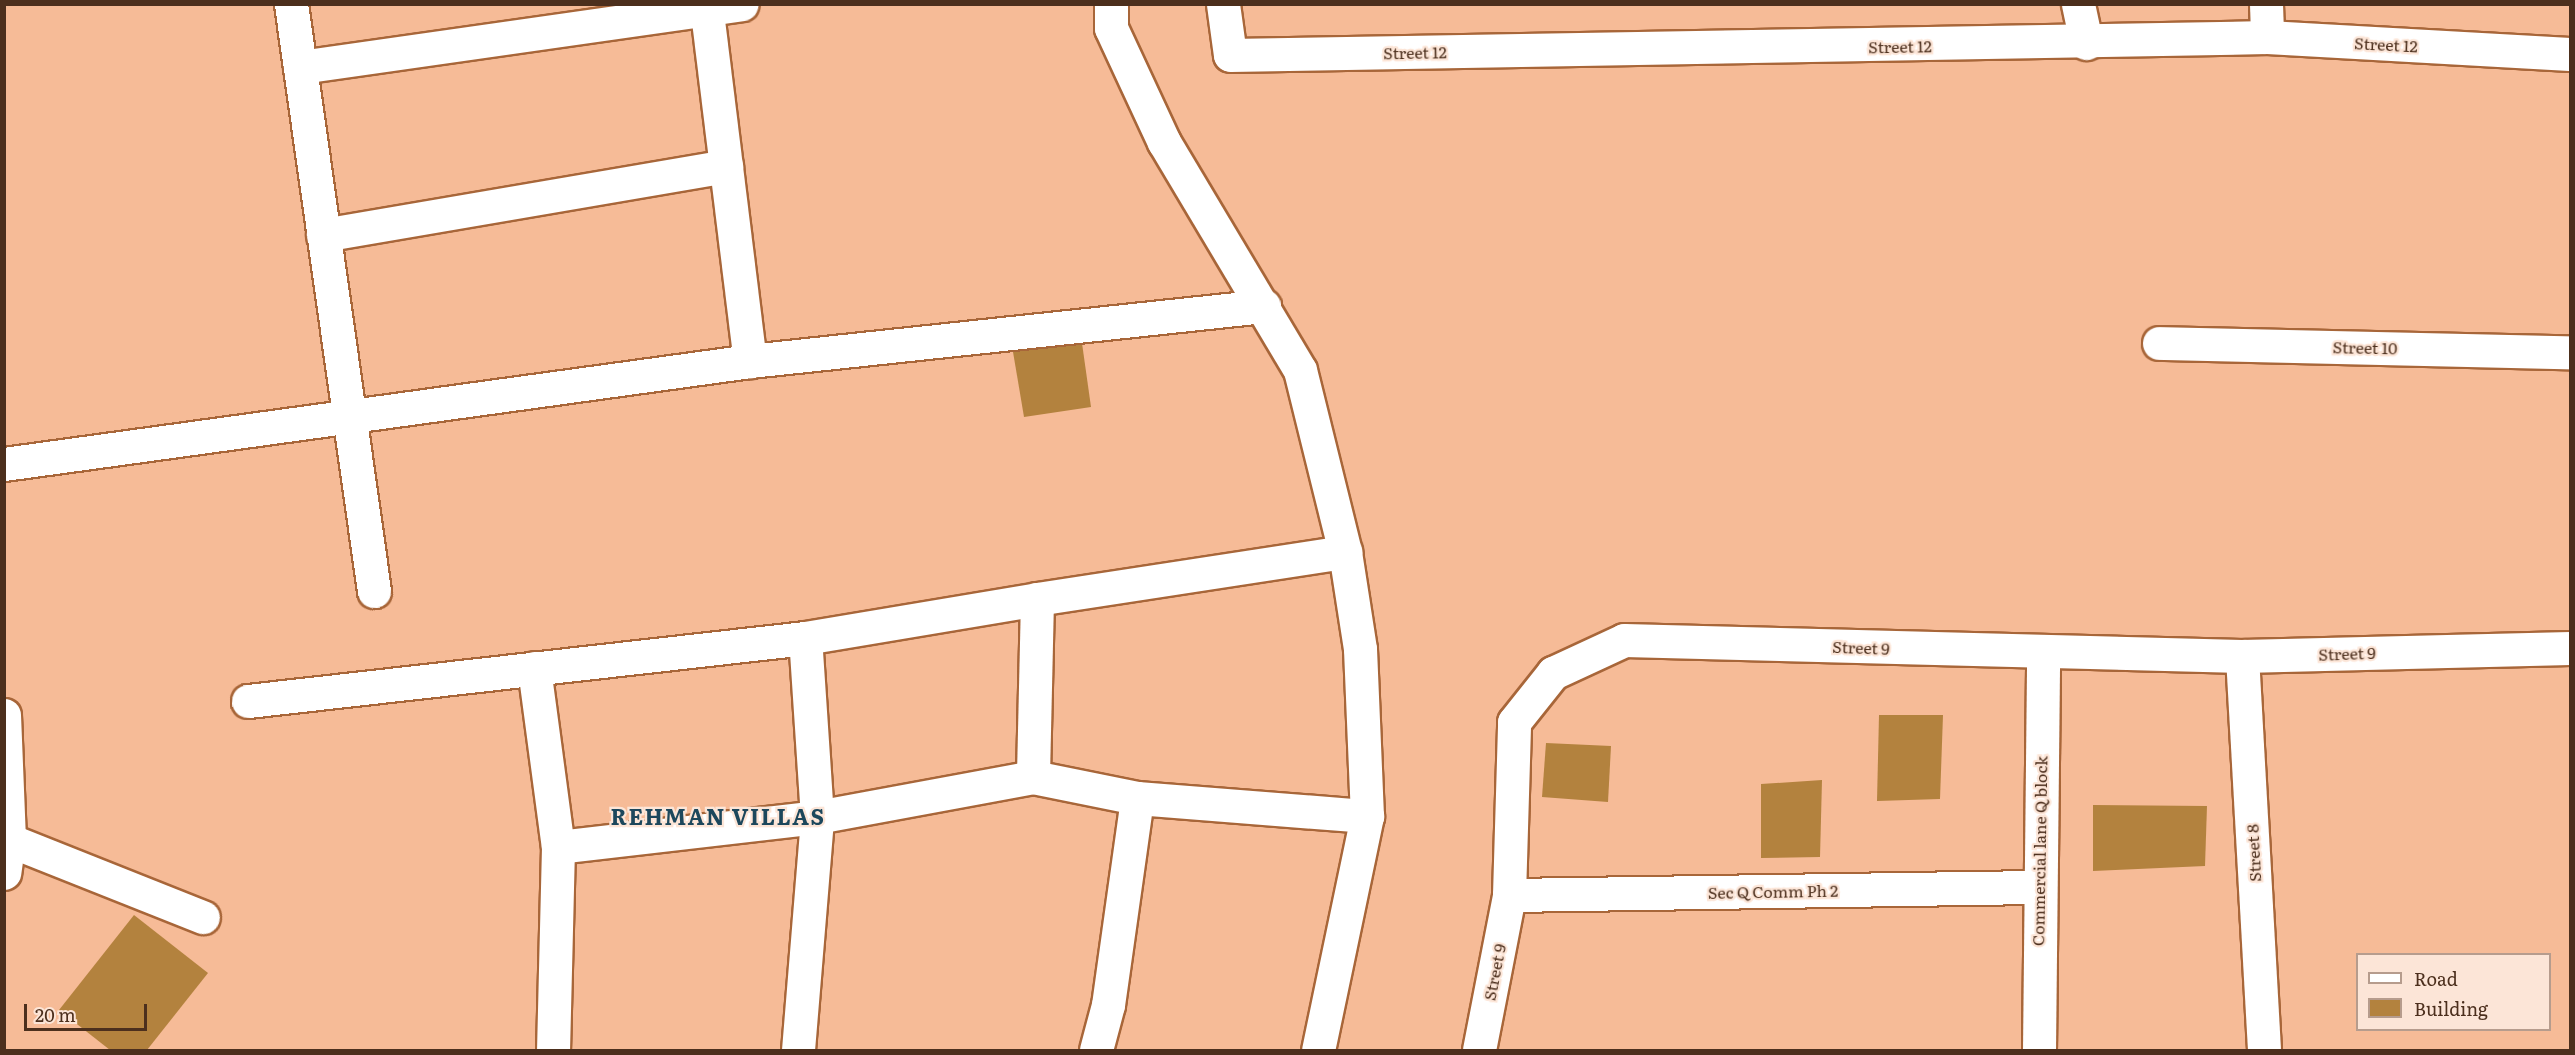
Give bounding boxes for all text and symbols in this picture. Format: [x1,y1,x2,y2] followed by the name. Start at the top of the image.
[2354,33,2418,55] street label: Street 12
[1868,36,1932,56] street label: Street 12
[1383,42,1447,62] street label: Street 12
[2332,337,2398,357] street label: Street 10
[1832,636,1890,658] street label: Street 9
[2318,642,2376,664] street label: Street 9
[2028,756,2050,946] street label: Commercial lane Q block
[611,803,825,829] district label: REHMAN VILLAS
[2242,824,2264,882] street label: Street 8
[1708,880,1838,902] street label: Sec Q Comm Ph 2
[1479,942,1509,1002] street label: Street 9
[2356,953,2551,1031] legend
[2414,965,2458,992] text: Road
[27,992,150,1030] scale bar
[2414,995,2488,1022] text: Building
[35,1001,76,1028] text: 20 m

